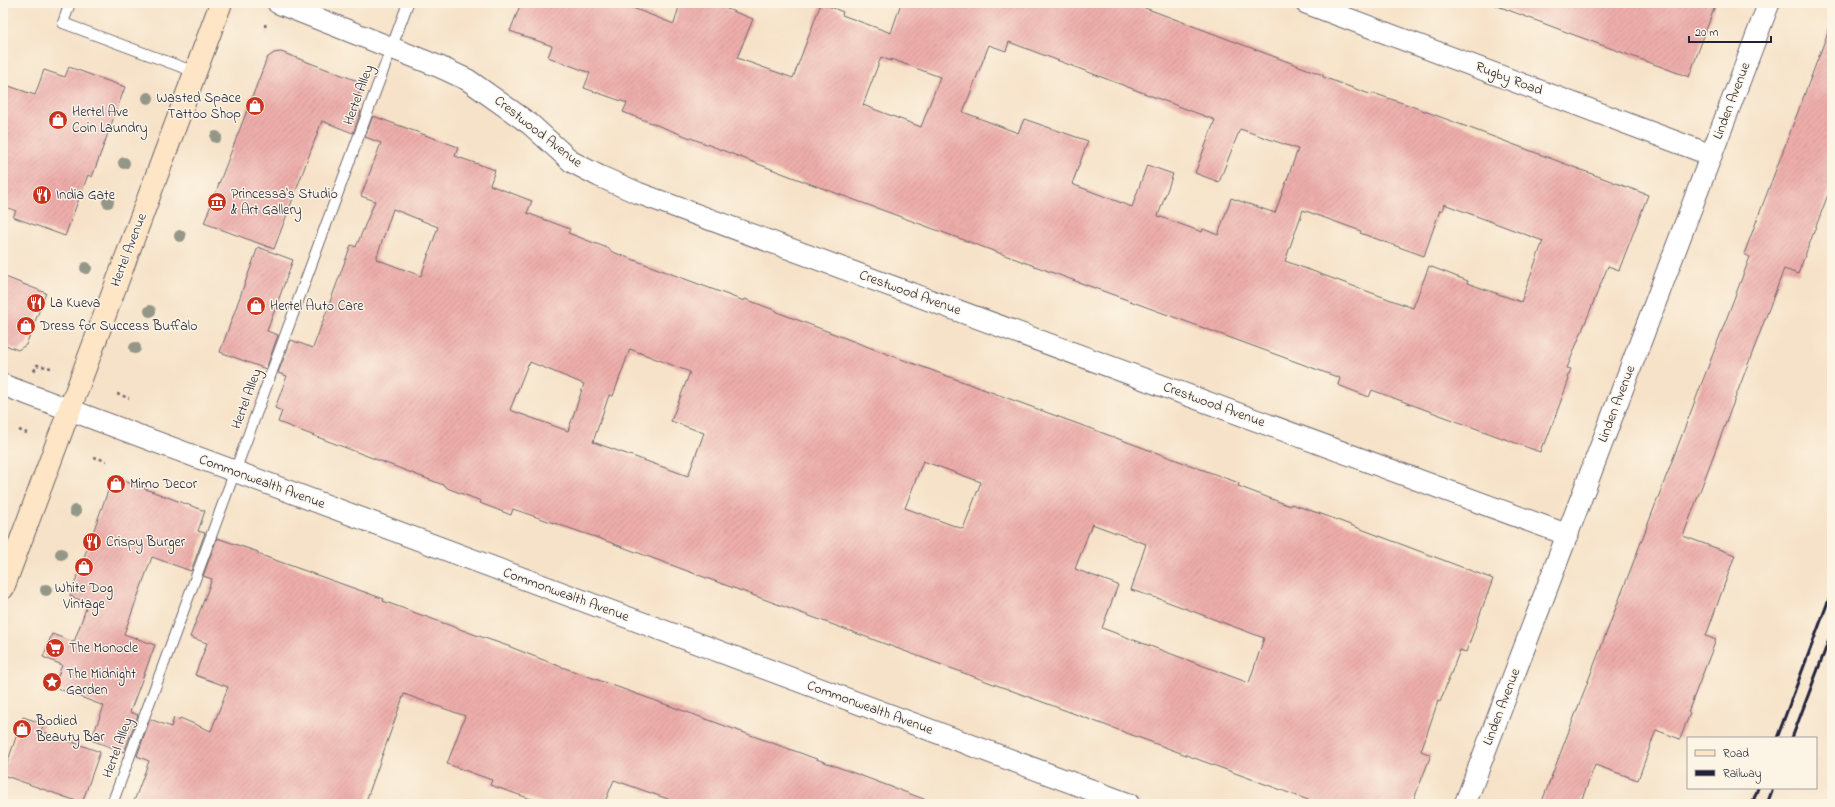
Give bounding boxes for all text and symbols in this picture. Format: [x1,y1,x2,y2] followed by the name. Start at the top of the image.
[1689,18,1771,44] scale bar
[1695,24,1718,42] text: 20 m
[1472,57,1546,102] street label: Rugby Road
[1708,59,1757,143] street label: Linden Avenue
[338,62,381,129] street label: Hertel Alley
[156,88,242,125] place label: Wasted Space Tattoo Shop
[489,91,587,174] street label: Crestwood Avenue
[244,95,266,117] shop icon: Wasted Space Tattoo Shop
[72,102,148,140] place label: Hertel Ave Coin Laundry
[47,109,69,131] shop icon: Hertel Ave Coin Laundry
[31,184,53,206] restaurant icon: India Gate
[231,184,338,222] place label: Princessa's Studio & Art Gallery
[56,185,116,206] place label: India Gate
[206,191,228,213] museum icon: Princessa's Studio & Art Gallery
[105,209,153,290] street label: Hertel Avenue
[856,265,965,321] street label: Crestwood Avenue
[25,292,47,314] restaurant icon: La Kueva
[50,293,100,314] place label: La Kueva
[245,295,267,317] shop icon: Hertel Auto Care
[270,296,364,317] place label: Hertel Auto Care
[15,315,37,337] shop icon: Dress for Success Buffalo
[39,316,197,337] place label: Dress for Success Buffalo
[1593,362,1642,446] street label: Linden Avenue
[226,366,269,433] street label: Hertel Alley
[1160,377,1269,433] street label: Crestwood Avenue
[196,449,329,515] street label: Commonwealth Avenue
[105,473,127,495] shop icon: Mimo Decor
[130,474,198,495] place label: Mimo Decor
[81,531,103,553] restaurant icon: Crispy Burger
[106,532,186,554] place label: Crispy Burger
[73,556,95,578] shop icon: White Dog Vintage
[500,562,633,628] street label: Commonwealth Avenue
[55,578,113,616] place label: White Dog Vintage
[44,637,66,659] supermarket icon: The Monocle
[69,638,139,659] place label: The Monocle
[66,664,136,701] place label: The Midnight Garden
[1478,665,1527,749] street label: Linden Avenue
[41,671,63,693] place icon: The Midnight Garden
[804,675,937,741] street label: Commonwealth Avenue
[35,711,105,749] place label: Bodied Beauty Bar
[97,715,140,782] street label: Hertel Alley
[11,718,33,740] shop icon: Bodied Beauty Bar
[1687,737,1817,789] legend
[1723,745,1749,763] text: Road
[1723,765,1762,784] text: Railway

